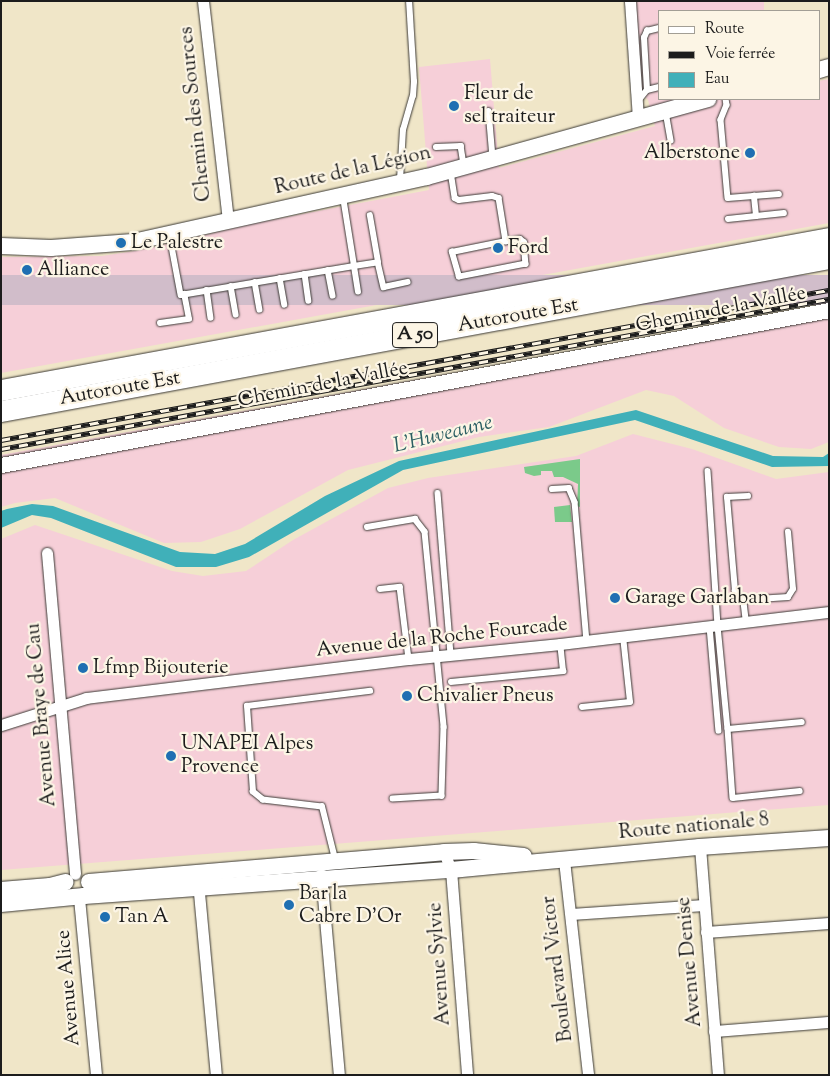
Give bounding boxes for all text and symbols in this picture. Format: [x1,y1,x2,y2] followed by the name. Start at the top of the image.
[658,10,820,100] legend
[705,19,744,40] text: Route
[175,25,217,203] street label: Chemin des Sources
[705,44,775,65] text: Voie ferrée
[705,69,729,90] text: Eau
[464,82,555,129] place label: Fleur de sel traiteur
[448,100,460,112] marker: Fleur de sel traiteur
[272,141,434,201] street label: Route de la Légion
[644,141,740,165] place label: Alberstone
[744,147,756,159] marker: Alberstone
[131,231,223,255] place label: Le Palestre
[508,236,549,260] place label: Ford
[115,237,127,249] marker: Le Palestre
[492,242,504,254] marker: Ford
[37,258,109,282] place label: Alliance
[21,264,33,276] marker: Alliance
[634,282,808,338] street label: Chemin de la Vallée
[456,294,580,338] street label: Autoroute Est
[391,318,439,352] road number: A 50
[236,357,410,413] street label: Chemin de la Vallée
[58,367,182,411] street label: Autoroute Est
[391,411,495,459] water label: L'Huveaune
[625,586,769,610] place label: Garage Garlaban
[609,592,621,604] marker: Garage Garlaban
[315,613,569,663] street label: Avenue de la Roche Fourcade
[22,622,62,808] street label: Avenue Braye de Cau
[93,656,228,680] place label: Lfmp Bijouterie
[77,662,89,674] marker: Lfmp Bijouterie
[417,684,554,708] place label: Chivalier Pneus
[401,690,413,702] marker: Chivalier Pneus
[181,732,313,779] place label: UNAPEI Alpes Provence
[165,750,177,762] marker: UNAPEI Alpes Provence
[618,808,770,846] street label: Route nationale 8
[299,882,402,929] place label: Bar la Cabre D'Or
[537,895,579,1043] street label: Boulevard Victor
[672,896,708,1028] street label: Avenue Denise
[283,899,295,911] marker: Bar la Cabre D'Or
[424,902,456,1026] street label: Avenue Sylvie
[115,905,169,929] place label: Tan A
[99,911,111,923] marker: Tan A
[52,929,86,1047] street label: Avenue Alice

